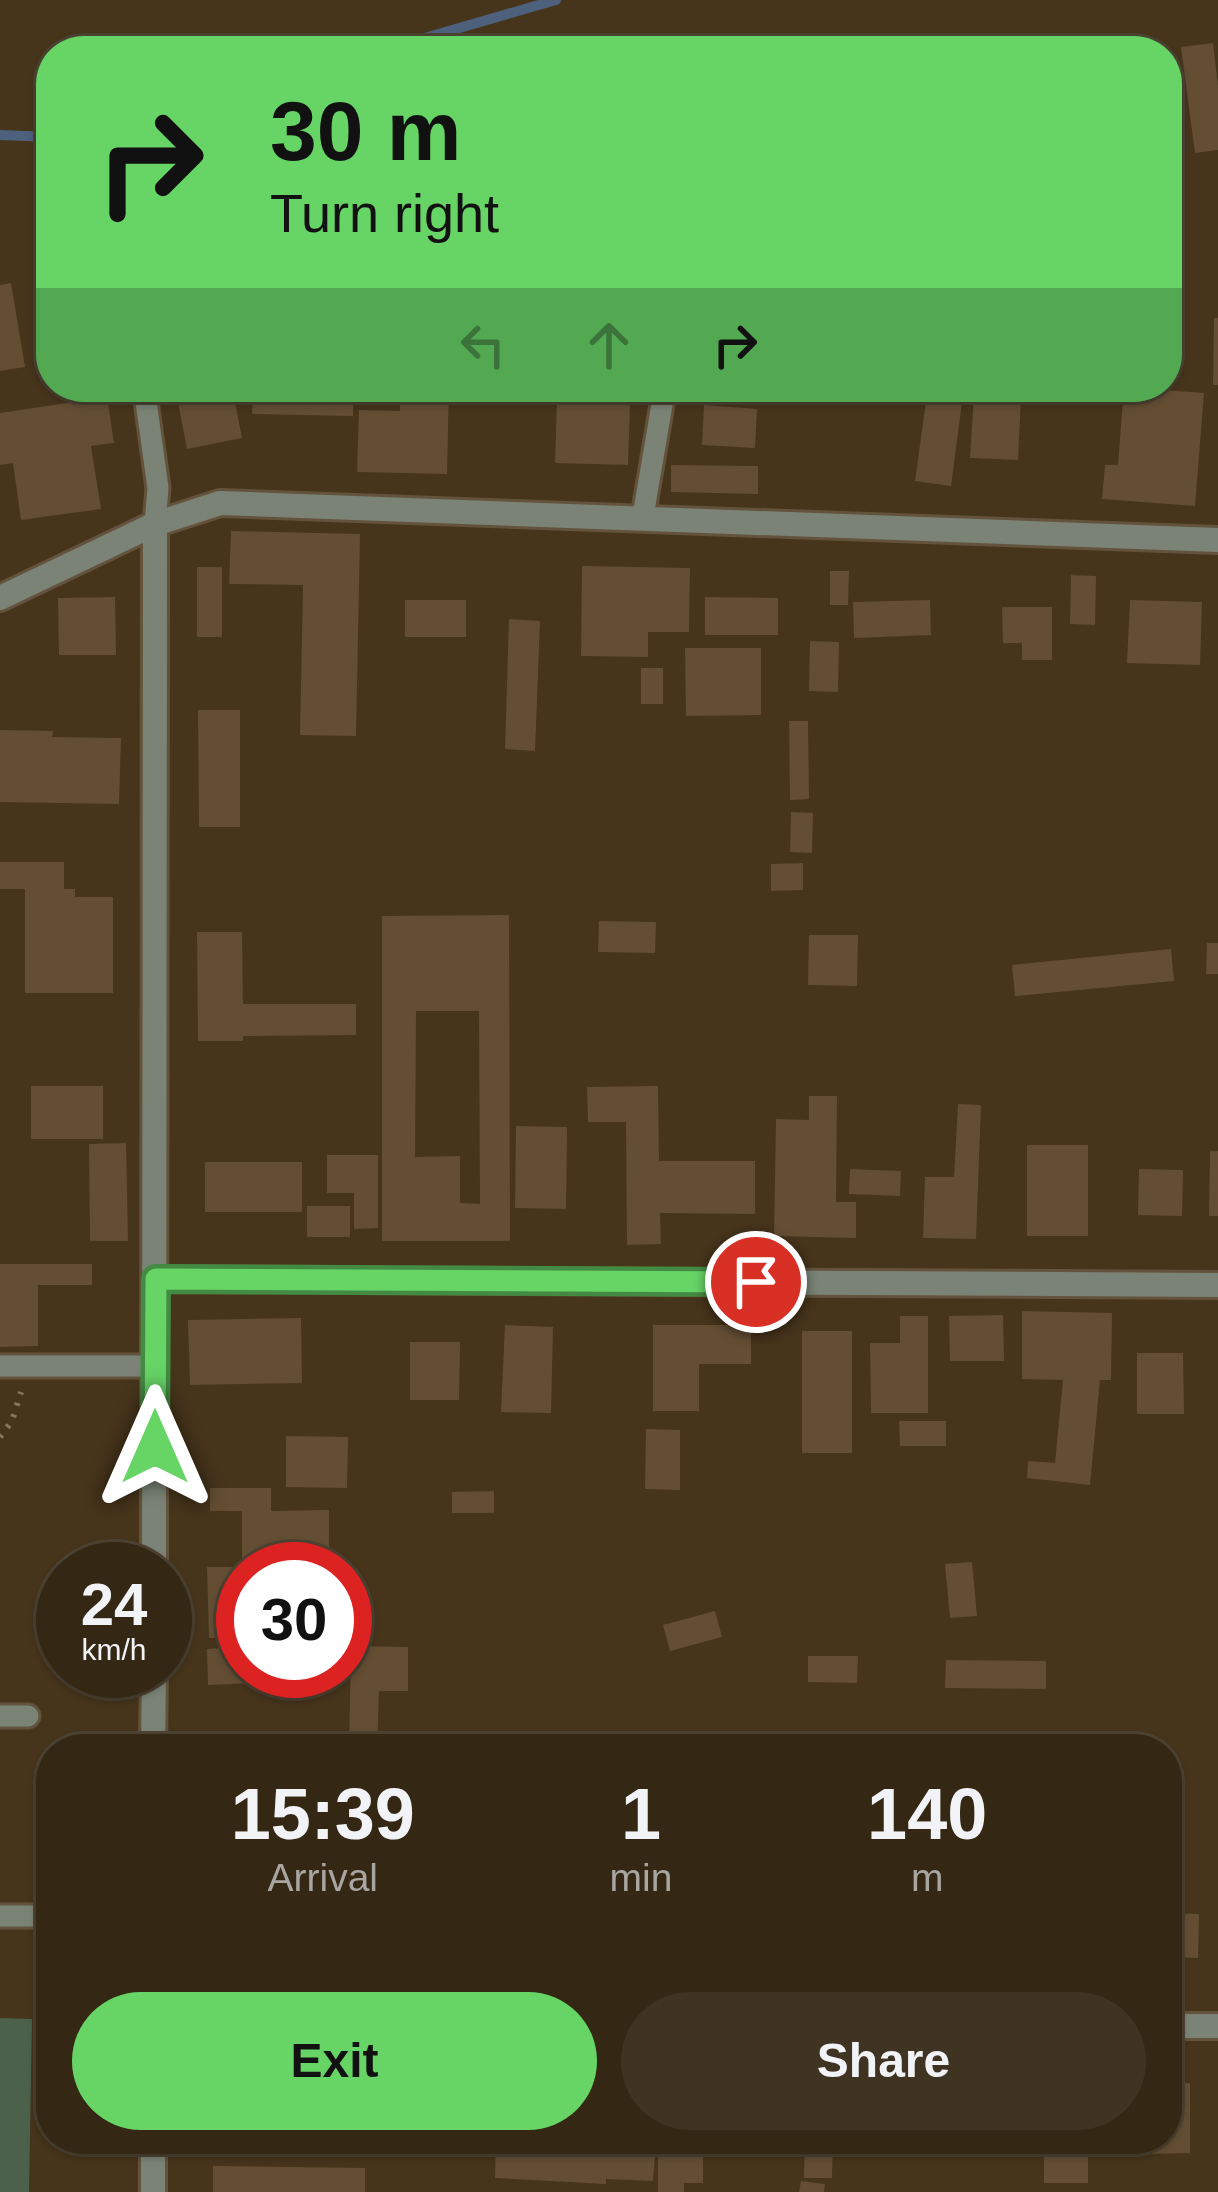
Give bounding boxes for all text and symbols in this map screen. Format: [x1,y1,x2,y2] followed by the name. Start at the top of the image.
[72,84,228,240] icon: right
[270,84,461,178] text: 30 m
[270,183,499,243] text: Turn right
[450,312,516,378] icon: left
[576,312,642,378] icon: ahead
[702,312,768,378] icon: right
[705,1231,807,1333] pin
[723,1249,789,1315] icon: arrive
[92,1384,218,1510] position arrow
[216,1542,372,1698] speed limit sign: 30
[81,1571,147,1638] text: 24
[81,1633,147,1666] text: km/h
[231,1774,415,1854] text: 15:39
[621,1774,661,1854] text: 1
[867,1774,987,1854] text: 140
[268,1856,378,1899] text: Arrival
[610,1856,672,1899] text: min
[911,1856,943,1899] text: m
[72,1992,597,2130] button: Exit
[621,1992,1146,2130] button: Share

